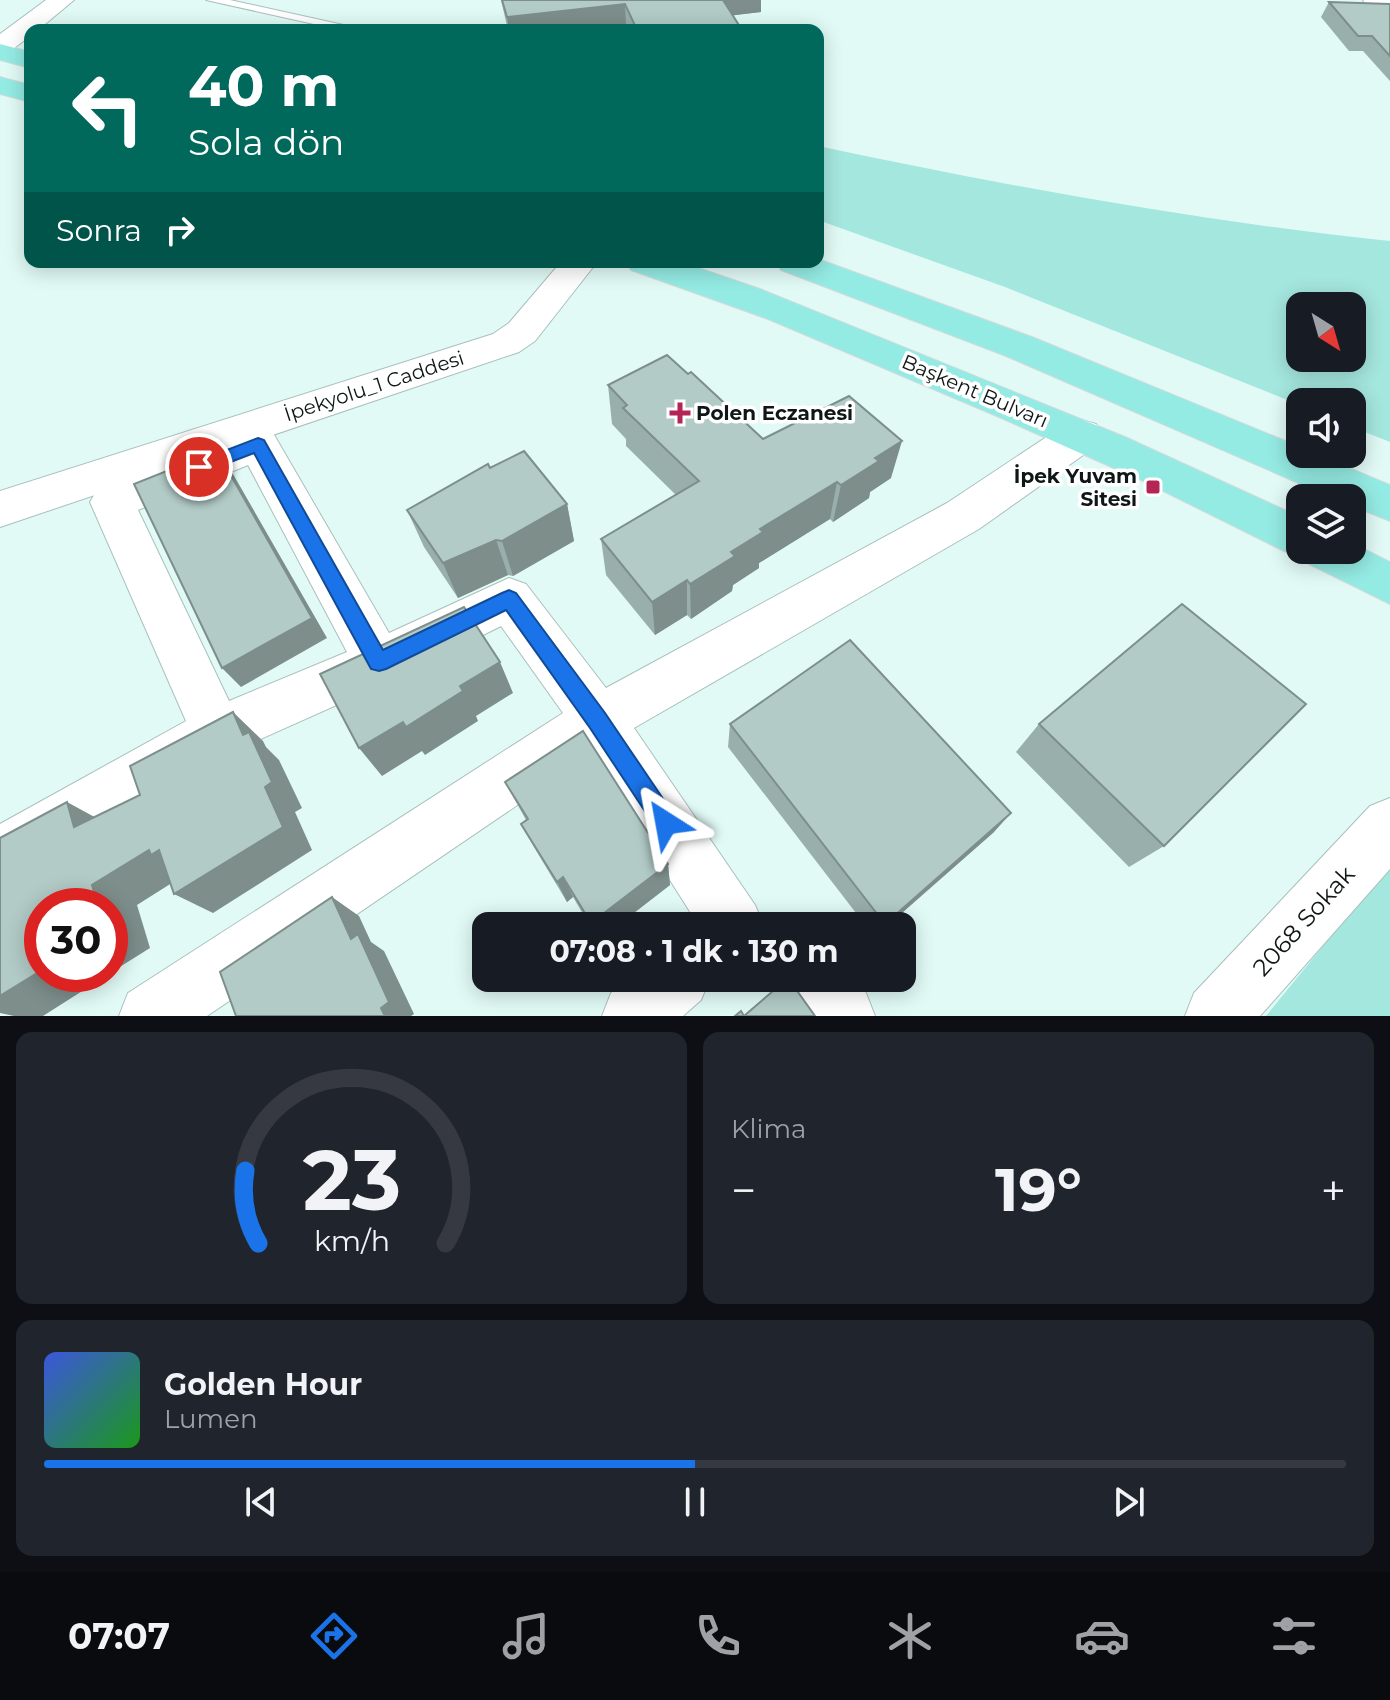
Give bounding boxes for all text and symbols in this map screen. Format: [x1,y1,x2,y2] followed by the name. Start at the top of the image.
[188,52,339,120] text: 40 m
[56,56,160,160] icon: left
[188,120,344,164] text: Sola dön
[158,208,202,252] icon: right
[56,212,142,249] text: Sonra
[1286,292,1366,372] north arrow
[1286,292,1366,564] map controls
[281,346,467,426] street label: İpekyolu_1 Caddesi
[898,349,1052,433] street label: Başkent Bulvarı
[1286,388,1366,468] button: sound
[696,401,853,425] place label: Polen Eczanesi
[671,404,689,422] marker: Polen Eczanesi
[165,433,233,501] pin
[177,445,221,489] icon: arrive
[1014,464,1137,511] place label: İpek Yuvam Sitesi
[1144,478,1162,496] marker: İpek Yuvam Sitesi
[1286,484,1366,564] button: layers
[624,781,708,865] position arrow
[1247,859,1361,982] street label: 2068 Sokak
[24,888,128,992] speed limit sign: 30
[550,933,838,970] text: 07:08 · 1 dk · 130 m
[731,1113,806,1145] text: Klima
[302,1129,401,1231] text: 23
[995,1153,1082,1226] text: 19°
[731,1163,756,1217] text: −
[1321,1163,1346,1217] text: +
[313,1223,390,1258] text: km/h
[164,1366,362,1403] text: Golden Hour
[164,1403,257,1435] text: Lumen
[239,1480,283,1524] icon: previous
[673,1480,717,1524] icon: pause
[1107,1480,1151,1524] icon: next
[306,1608,362,1664] icon: directions
[498,1608,554,1664] icon: music
[690,1608,746,1664] icon: phone
[882,1608,938,1664] icon: climate
[1074,1608,1130,1664] icon: car
[1266,1608,1322,1664] icon: filters
[68,1614,170,1658] text: 07:07

